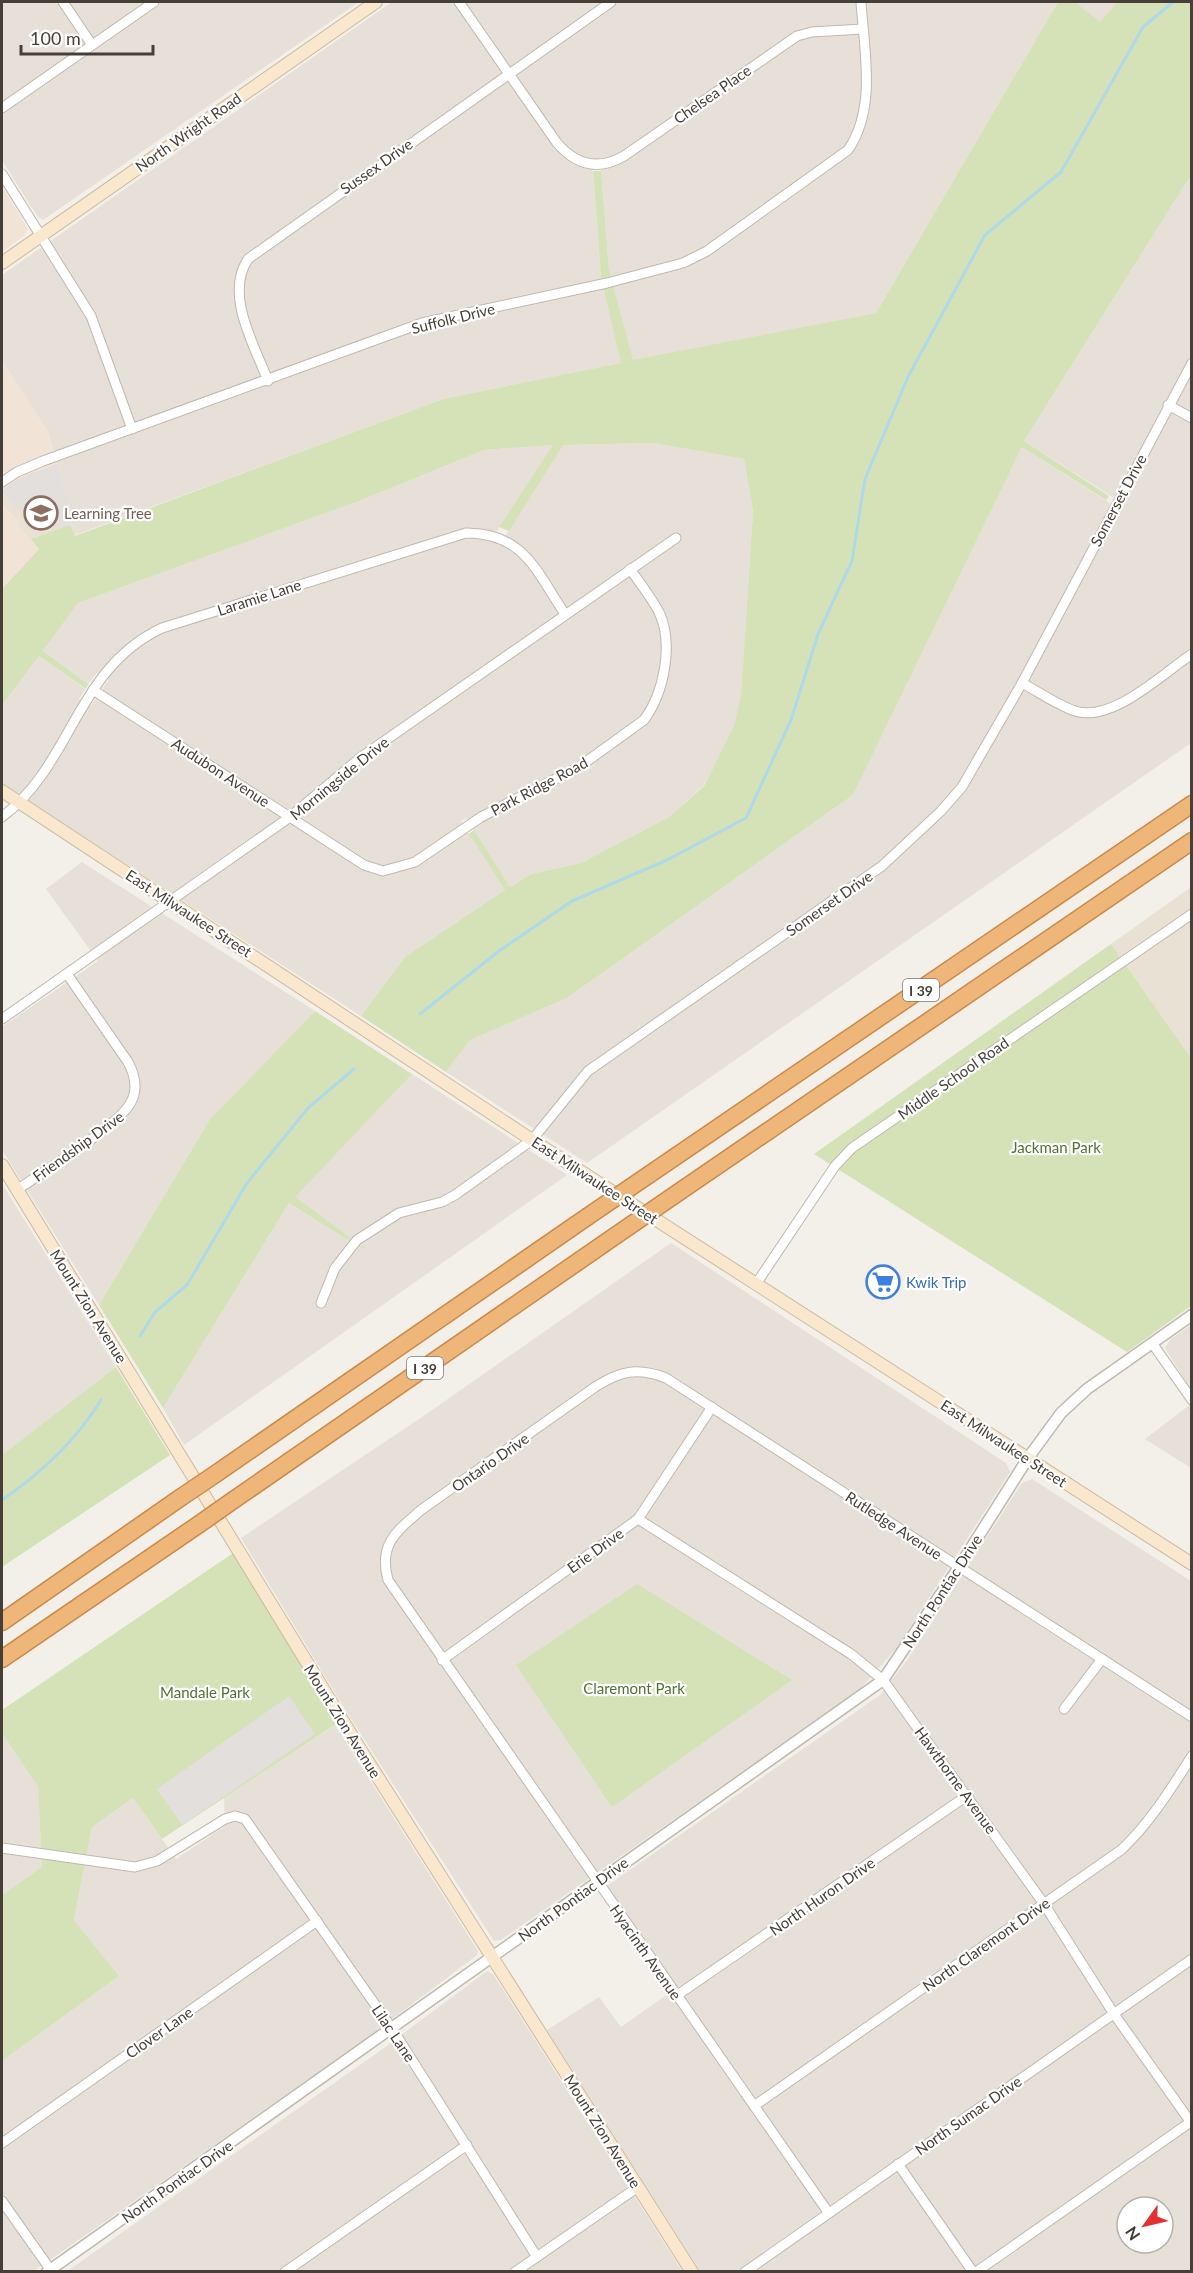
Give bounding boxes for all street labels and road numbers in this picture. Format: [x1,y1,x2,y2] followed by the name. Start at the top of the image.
[670,61,754,127] street label: Chelsea Place
[132,89,244,175] street label: North Wright Road
[336,134,416,198] street label: Sussex Drive
[409,299,497,337] street label: Suffolk Drive
[1086,451,1150,549] street label: Somerset Drive
[215,575,303,619] street label: Laramie Lane
[286,733,392,823] street label: Morningside Drive
[169,734,273,810] street label: Audubon Avenue
[487,753,591,819] street label: Park Ridge Road
[123,866,256,961] street label: East Milwaukee Street
[782,866,876,940] street label: Somerset Drive
[903,979,939,1001] road number: I 39
[894,1033,1012,1123] street label: Middle School Road
[29,1107,127,1185] street label: Friendship Drive
[529,1133,662,1228] street label: East Milwaukee Street
[47,1246,131,1366] street label: Mount Zion Avenue
[407,1357,443,1379] road number: I 39
[938,1396,1071,1491] street label: East Milwaukee Street
[448,1429,532,1495] street label: Ontario Drive
[842,1487,946,1563] street label: Rutledge Avenue
[563,1524,627,1576] street label: Erie Drive
[899,1531,985,1651] street label: North Pontiac Drive
[301,1661,385,1781] street label: Mount Zion Avenue
[911,1723,1001,1837] street label: Hawthorne Avenue
[514,1853,632,1945] street label: North Pontiac Drive
[766,1853,878,1939] street label: North Huron Drive
[919,1893,1053,1995] street label: North Claremont Drive
[606,1901,686,2003] street label: Hyacinth Avenue
[368,2001,420,2065] street label: Lilac Lane
[122,2002,196,2062] street label: Clover Lane
[561,2071,645,2191] street label: Mount Zion Avenue
[911,2072,1025,2158] street label: North Sumac Drive
[118,2136,236,2226] street label: North Pontiac Drive

